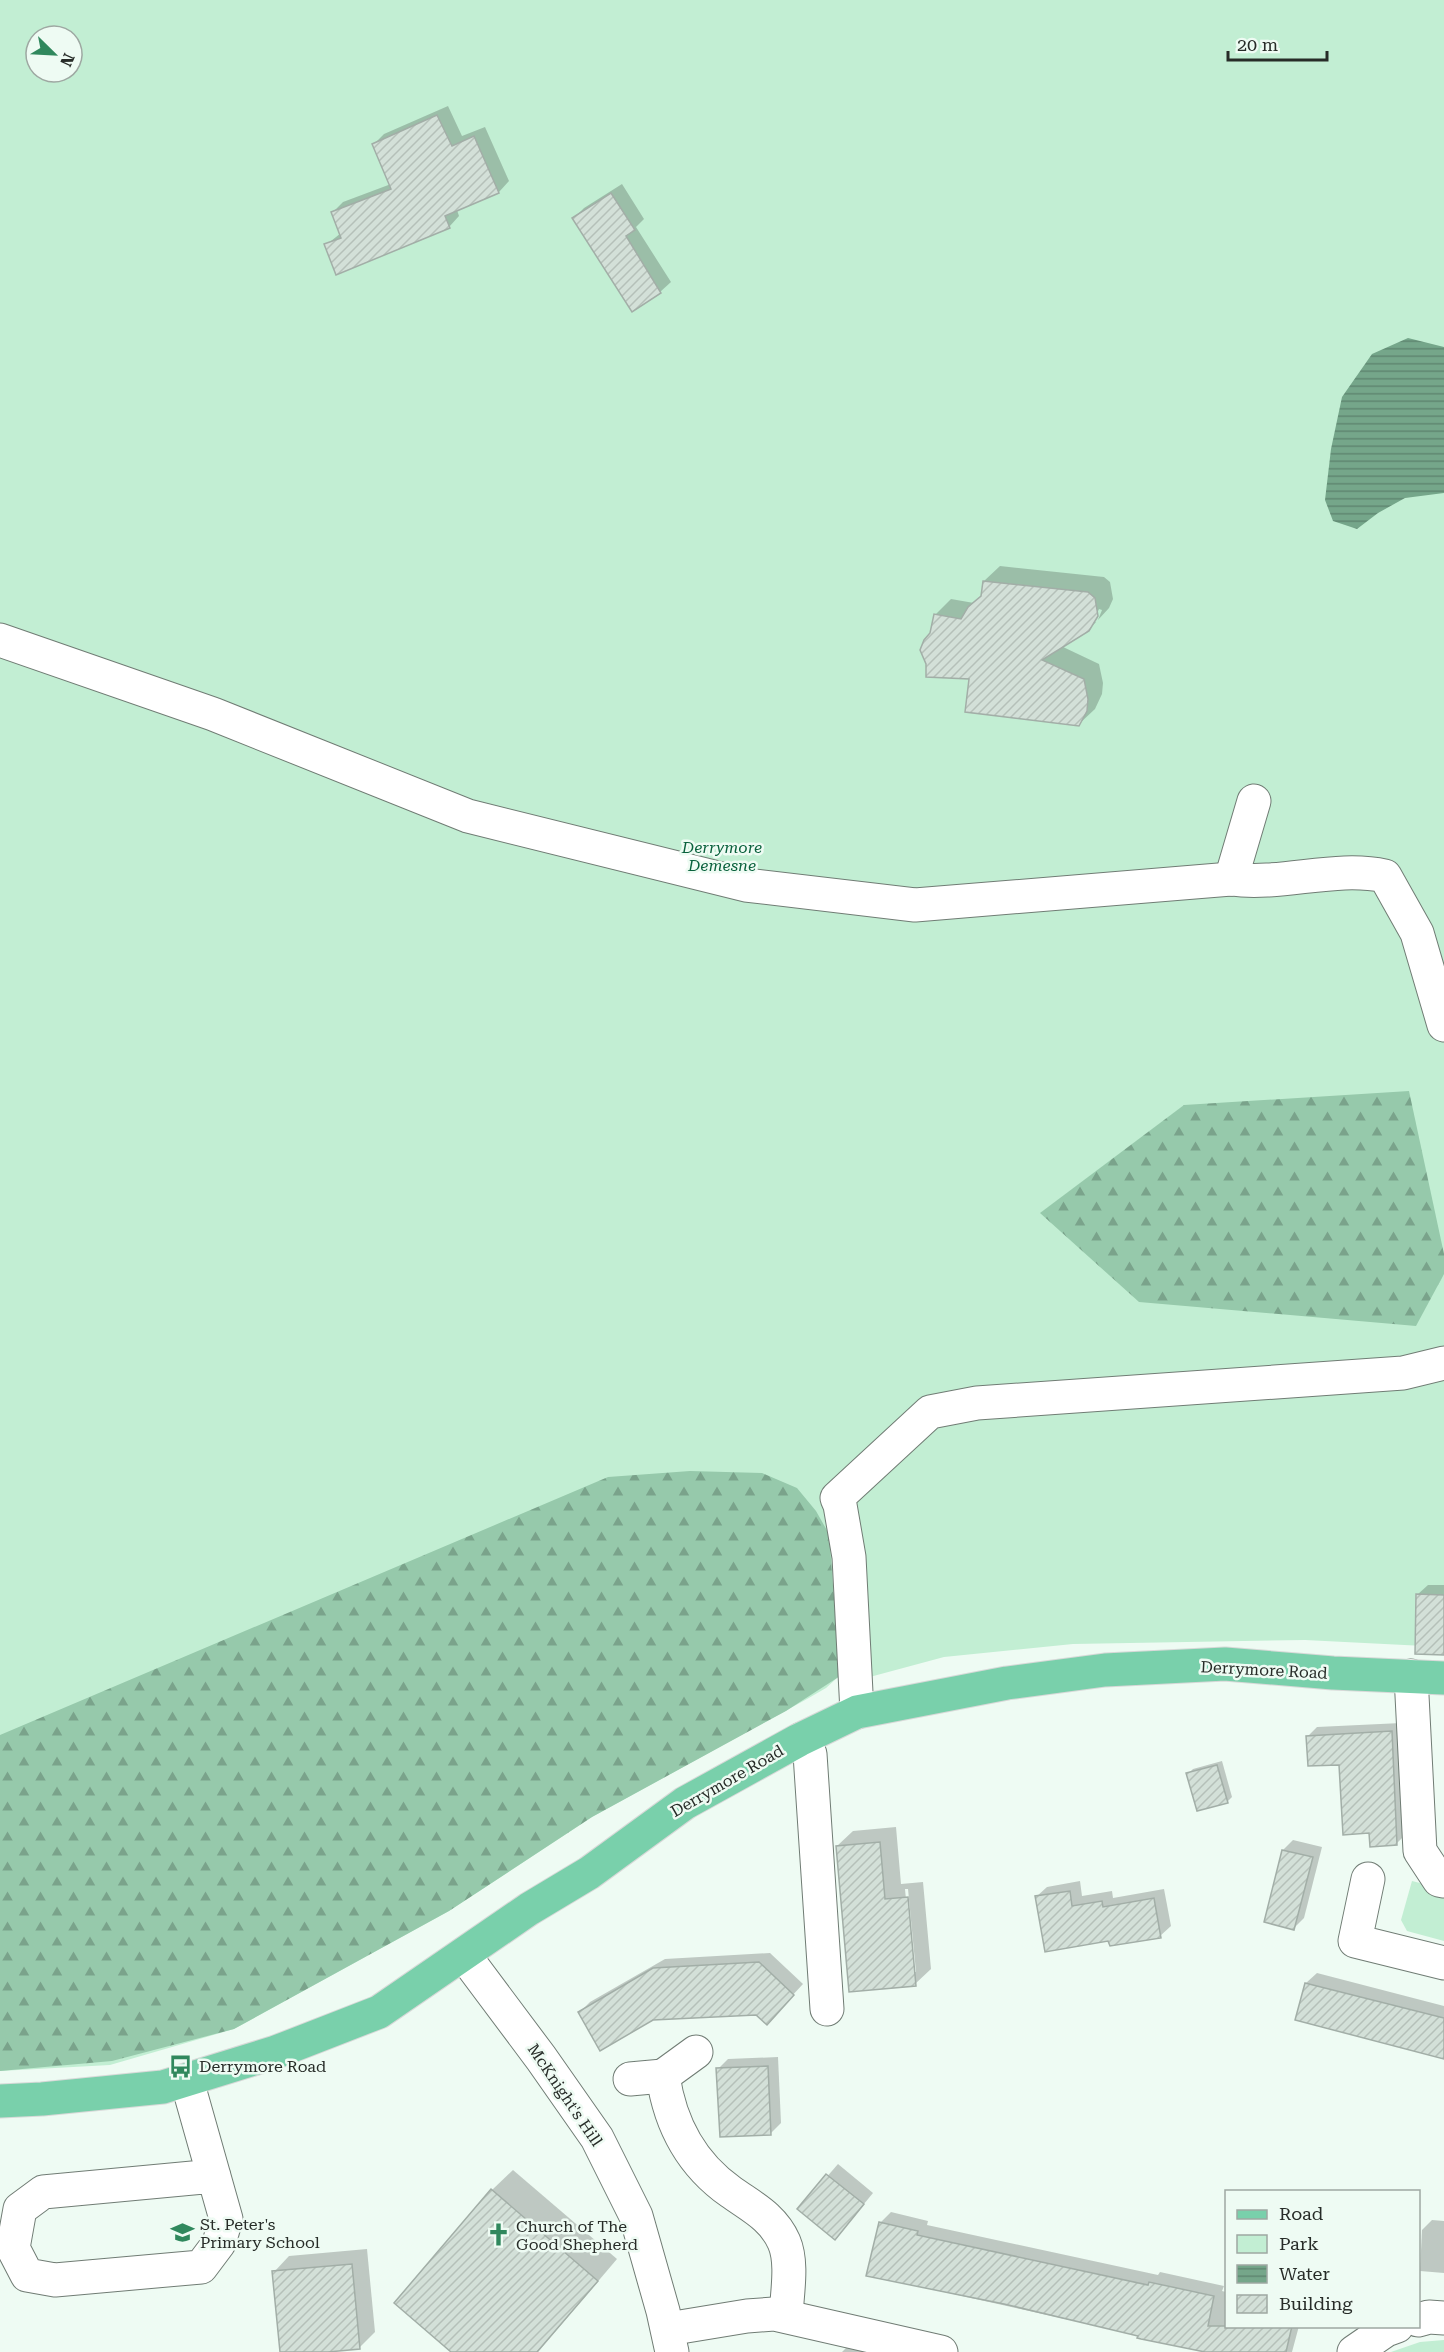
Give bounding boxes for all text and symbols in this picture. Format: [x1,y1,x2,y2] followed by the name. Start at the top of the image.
[24,24,84,84] north arrow
[1228,24,1327,62] scale bar
[1237,34,1278,55] text: 20 m
[56,50,78,69] text: N
[681,838,762,875] park label: Derrymore Demesne
[1200,1657,1328,1683] street label: Derrymore Road
[667,1741,787,1821] street label: Derrymore Road
[524,2040,606,2150] street label: McKnight's Hill
[168,2053,194,2079] bus stop icon: Derrymore Road
[199,2057,326,2076] place label: Derrymore Road
[1225,2190,1420,2328] legend
[1279,2203,1324,2224] text: Road
[200,2215,320,2252] place label: St. Peter's Primary School
[516,2217,638,2254] place label: Church of The Good Shepherd
[169,2220,195,2246] school or university icon: St. Peter's Primary School
[485,2222,511,2248] church icon: Church of The Good Shepherd
[1279,2233,1319,2254] text: Park
[1279,2263,1330,2284] text: Water
[1279,2293,1353,2314] text: Building

